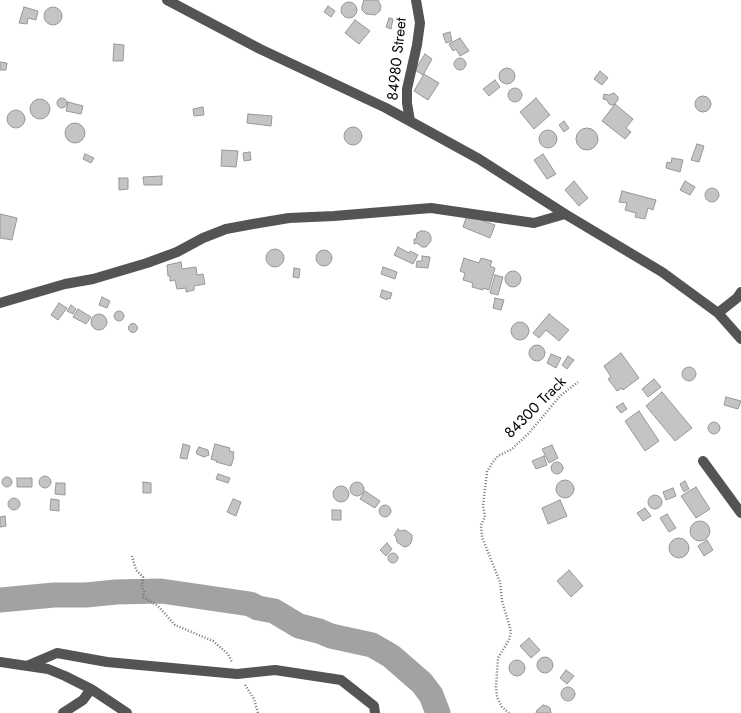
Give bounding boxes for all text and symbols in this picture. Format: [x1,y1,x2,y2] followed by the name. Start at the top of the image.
[385,17,411,101] street label: 84980 Street
[502,374,570,442] street label: 84300 Track

